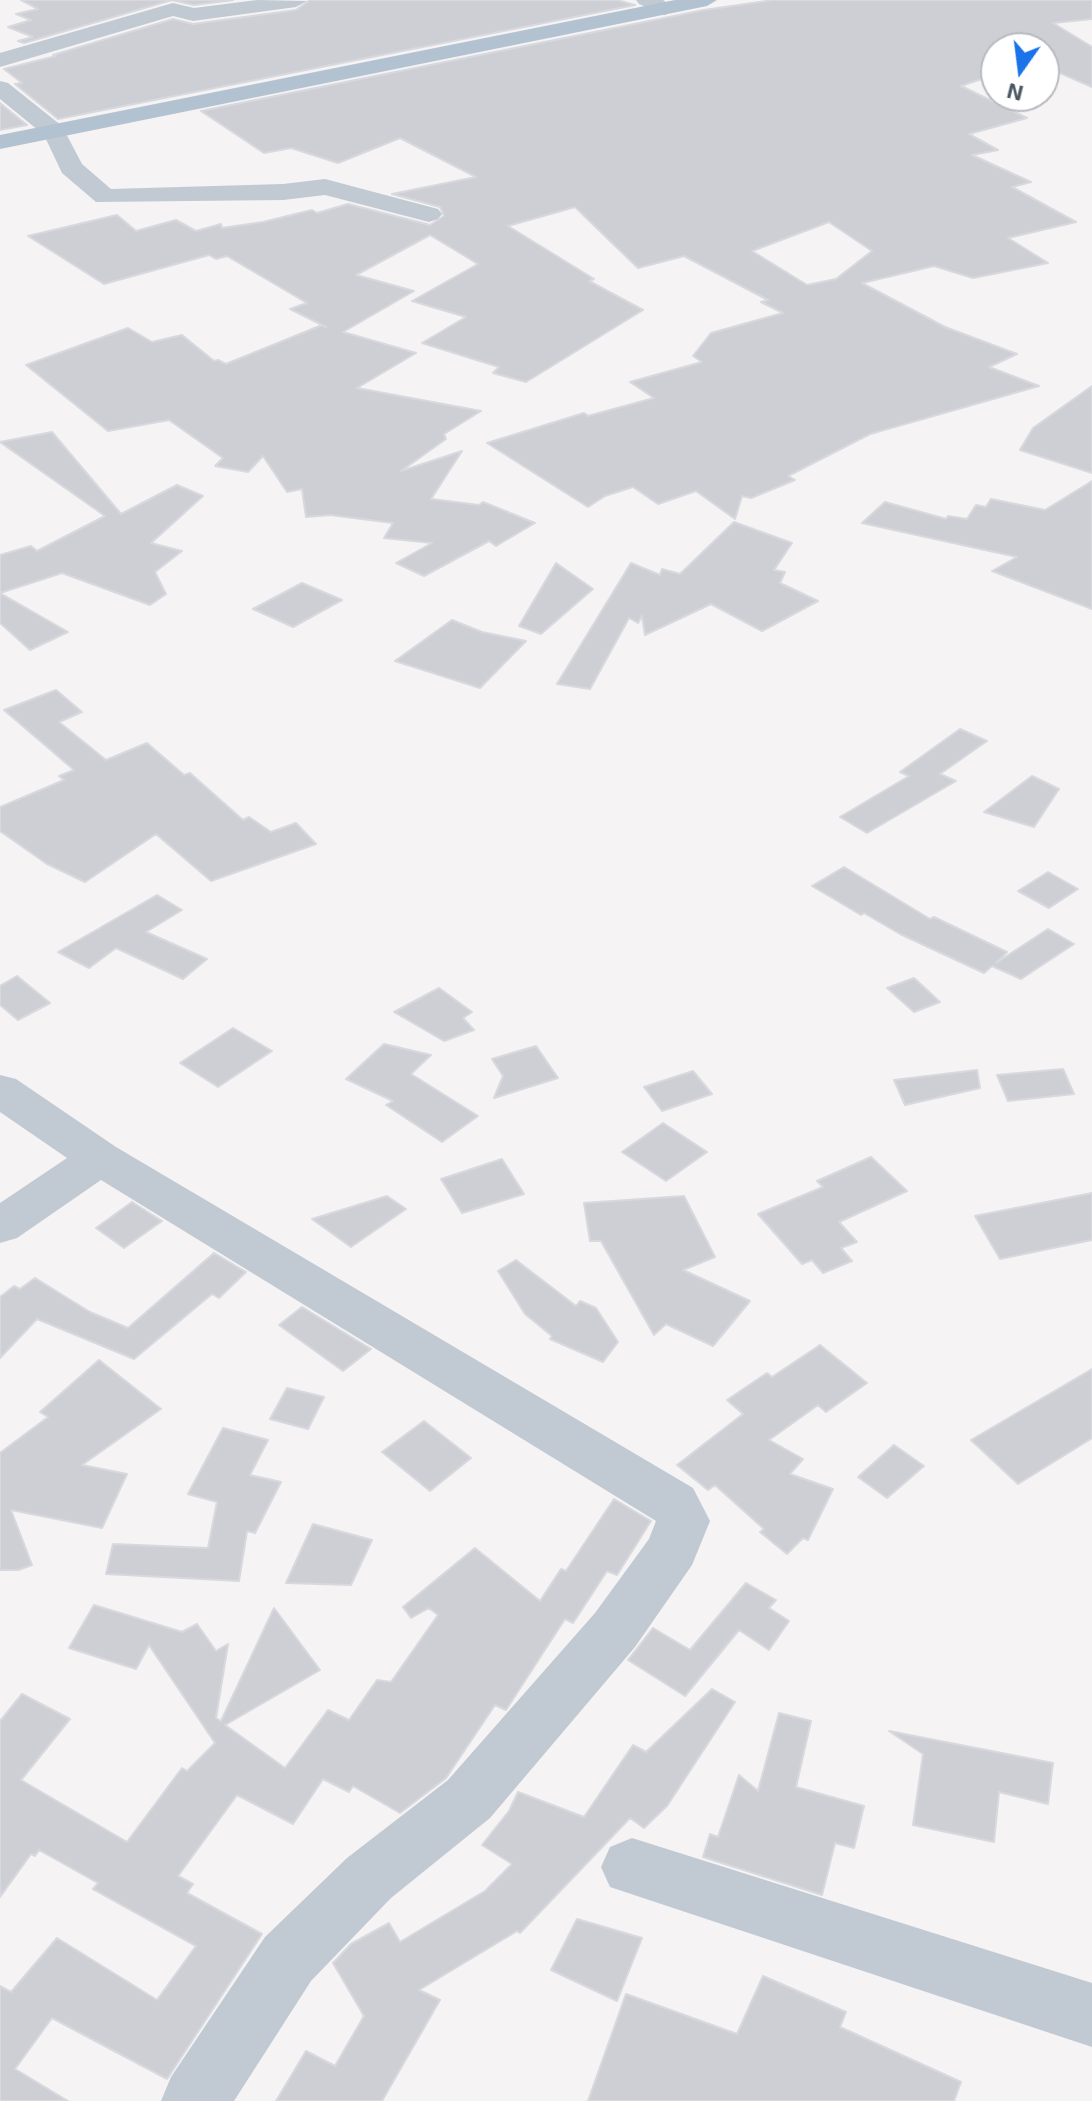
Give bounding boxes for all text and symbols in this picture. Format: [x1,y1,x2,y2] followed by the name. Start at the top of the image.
[980,32,1060,112] north arrow
[1004,79,1026,108] text: N

